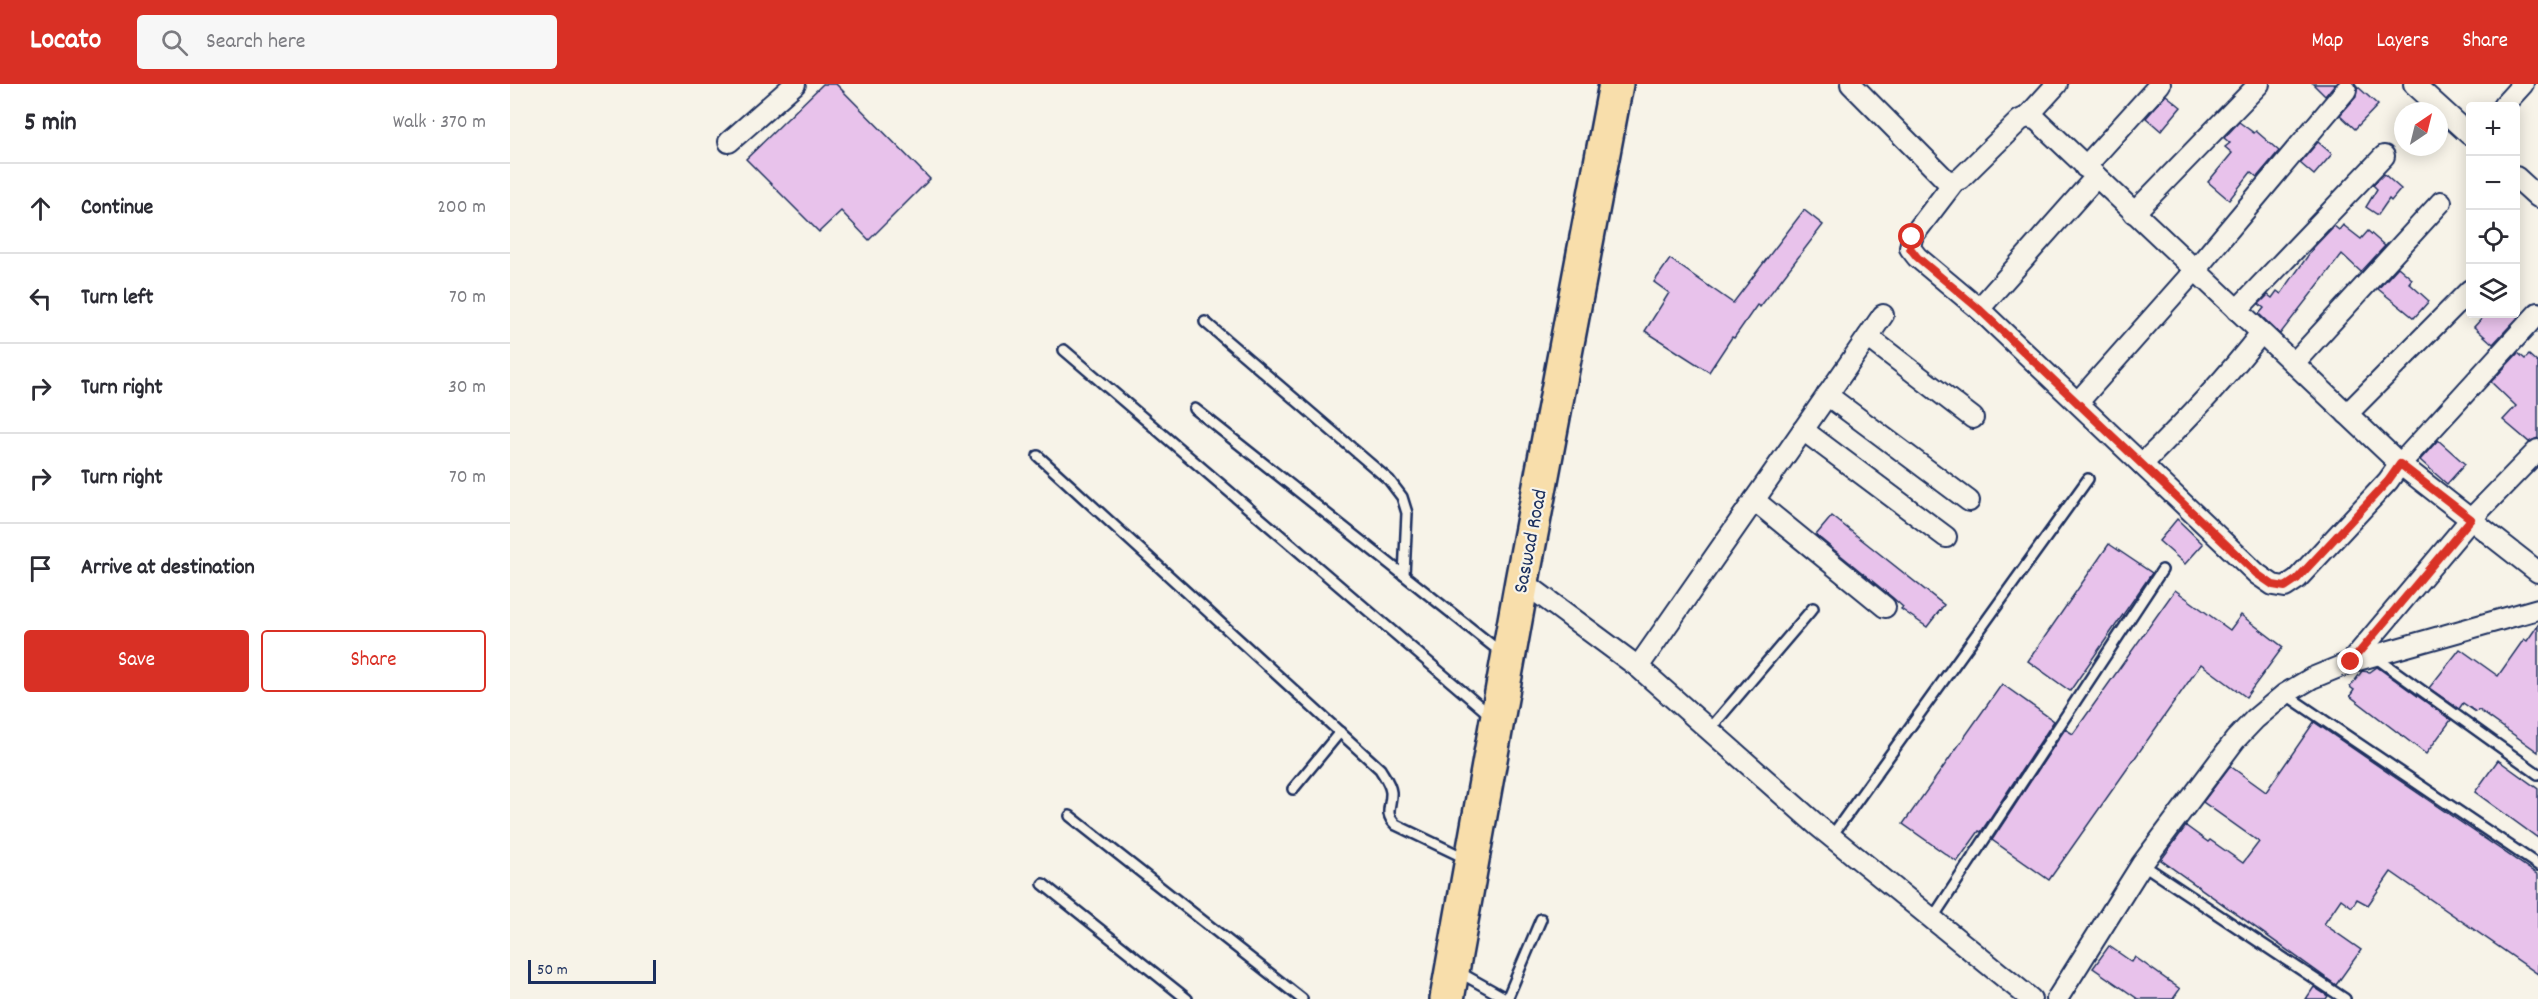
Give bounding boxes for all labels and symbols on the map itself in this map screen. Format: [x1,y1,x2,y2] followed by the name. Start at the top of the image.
[2394,102,2448,156] north arrow
[1898,223,1924,249] route start
[1507,487,1557,596] street label: Saswad Road
[2337,648,2363,674] route end
[528,957,656,984] scale bar

